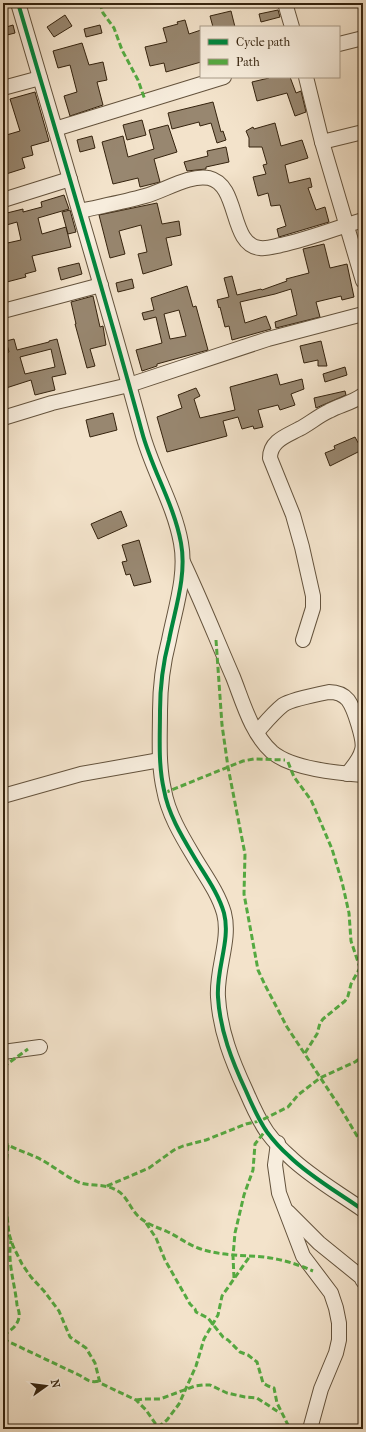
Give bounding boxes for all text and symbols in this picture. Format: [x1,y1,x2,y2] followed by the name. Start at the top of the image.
[200,26,340,78] legend
[236,35,291,49] text: Cycle path
[236,55,260,69] text: Path
[26,1366,66,1406] north arrow
[48,1378,63,1390] text: N

